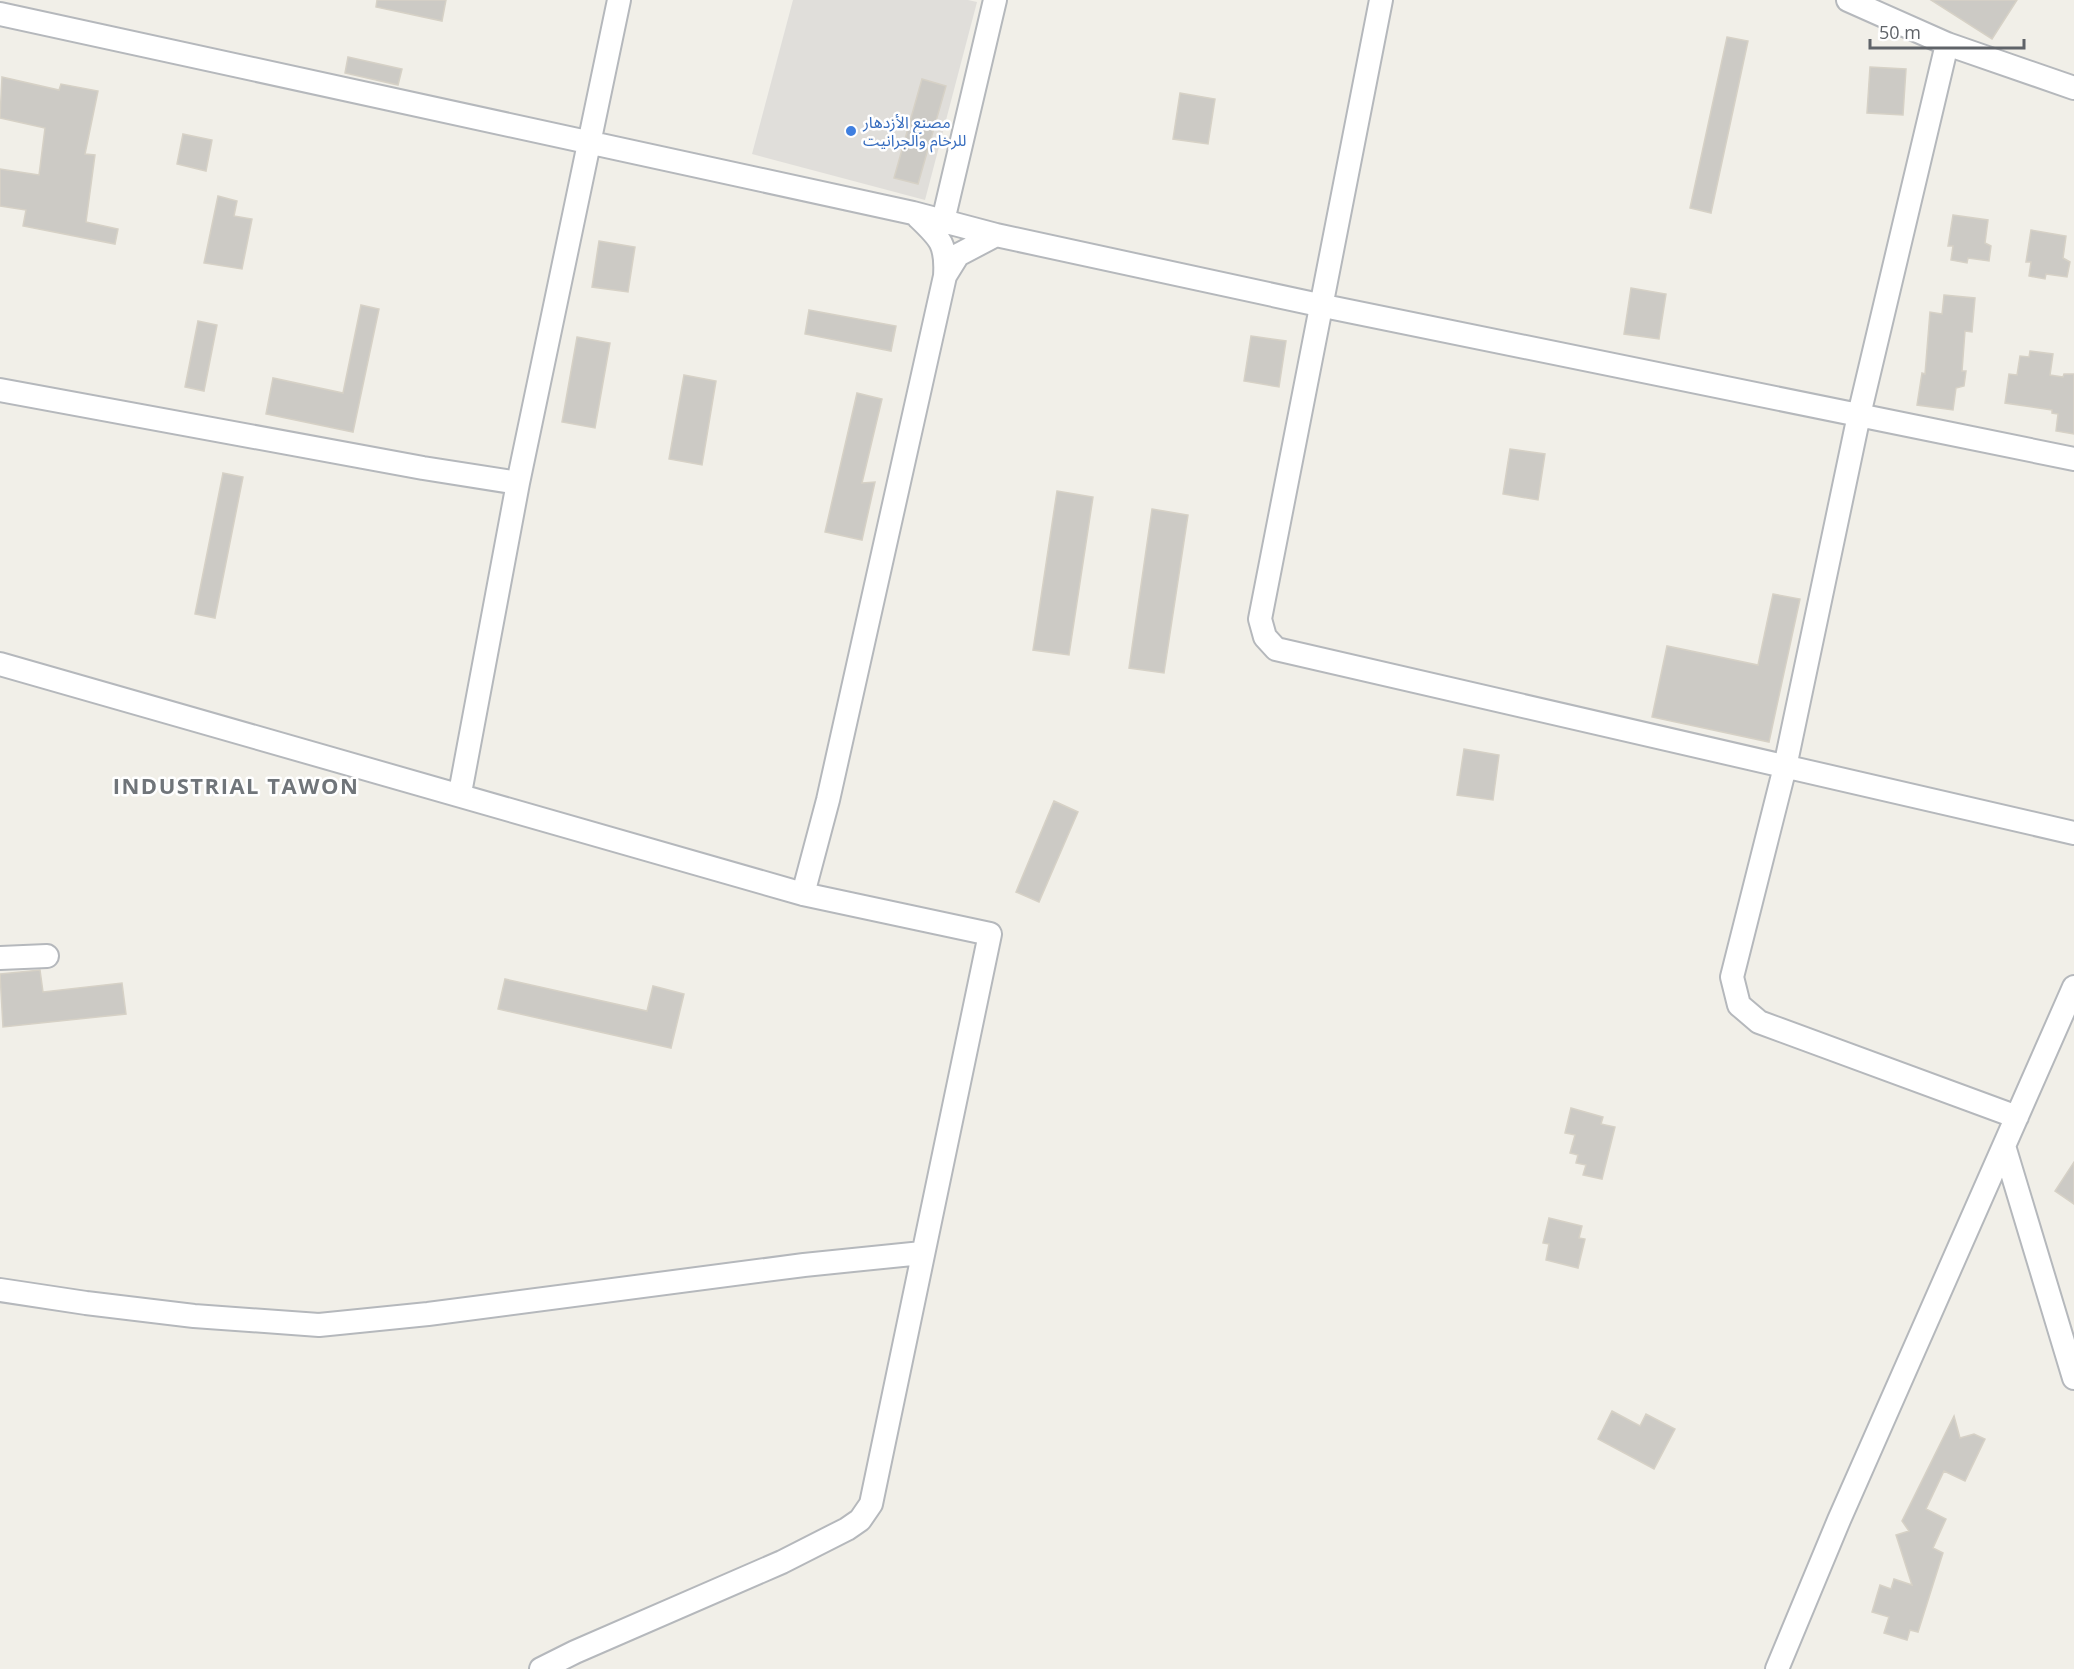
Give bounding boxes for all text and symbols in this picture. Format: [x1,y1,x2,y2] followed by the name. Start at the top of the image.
[1870,12,2024,50] scale bar
[1879,20,1921,44] text: 50 m
[862,111,966,153] place label: مصنع الأزدهار للرخام والجرانيت
[844,124,858,138] marker: مصنع الأزدهار للرخام والجرانيت
[113,770,359,800] district label: INDUSTRIAL TAWON

